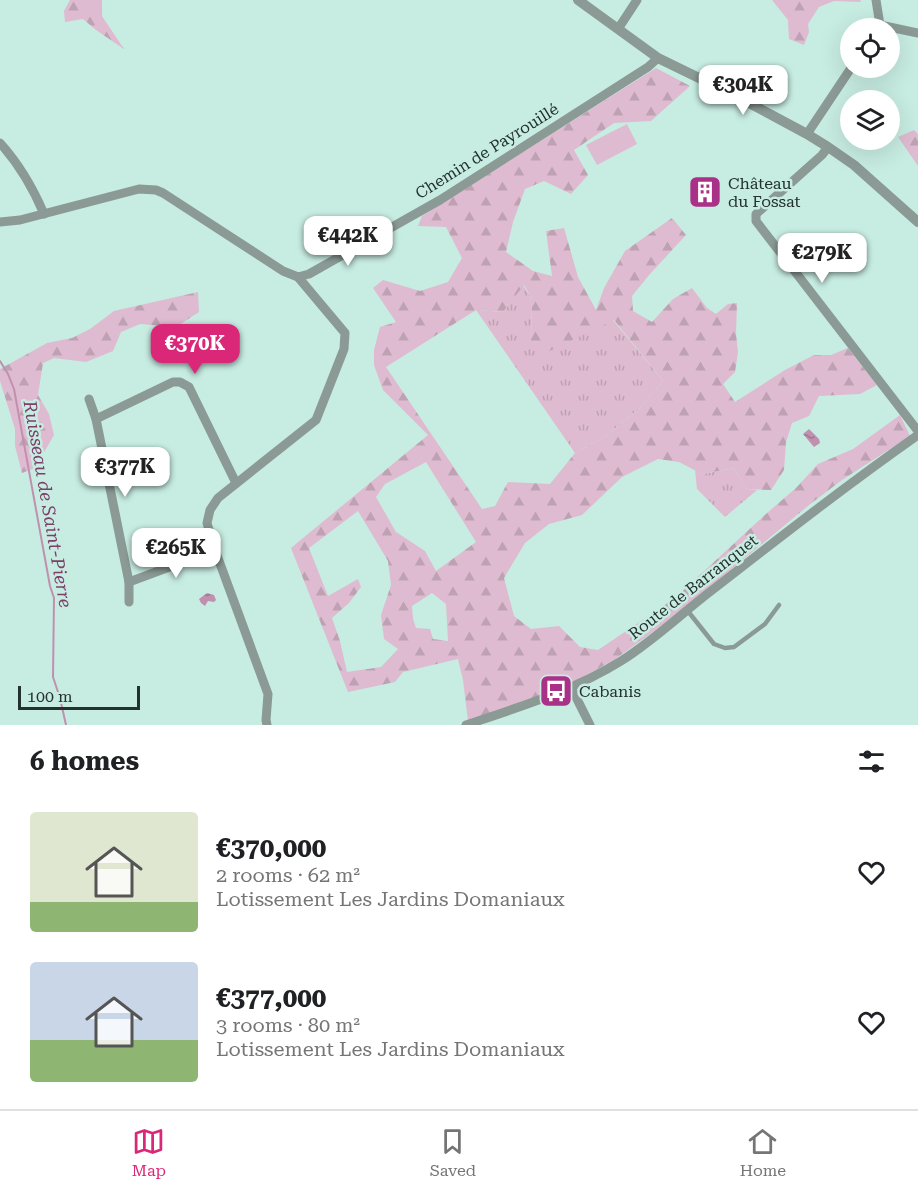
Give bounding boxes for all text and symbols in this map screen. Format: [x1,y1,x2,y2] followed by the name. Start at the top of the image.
[840,18,900,150] map controls
[840,18,900,78] button: locate
[701,65,785,116] pin: €304K
[713,72,773,96] text: €304K
[840,90,900,150] button: layers
[412,99,562,203] street label: Chemin de Payrouillé
[687,174,723,210] building icon: Château du Fossat
[728,174,801,211] place label: Château du Fossat
[306,216,390,267] pin: €442K
[318,223,378,247] text: €442K
[780,233,864,284] pin: €279K
[792,240,852,264] text: €279K
[153,324,237,375] pin: €370K
[165,331,225,355] text: €370K
[19,398,77,609] water label: Ruisseau de Saint-Pierre
[83,447,167,498] pin: €377K
[95,454,155,478] text: €377K
[134,528,218,579] pin: €265K
[625,531,761,643] street label: Route de Barranquet
[146,535,206,559] text: €265K
[538,673,574,709] bus stop icon: Cabanis
[579,682,641,701] place label: Cabanis
[18,683,140,710] scale bar
[27,687,73,706] text: 100 m
[855,745,888,778] icon: filters
[30,746,139,776] text: 6 homes
[216,833,326,863] text: €370,000
[78,836,150,908] icon: home
[855,856,888,889] icon: heart
[216,863,360,887] text: 2 rooms · 62 m²
[216,887,565,911] text: Lotissement Les Jardins Domaniaux
[216,983,326,1013] text: €377,000
[78,986,150,1058] icon: home
[855,1006,888,1039] icon: heart
[216,1013,360,1037] text: 3 rooms · 80 m²
[216,1037,565,1061] text: Lotissement Les Jardins Domaniaux
[132,1125,166,1180] tab: Map
[430,1125,476,1180] tab: Saved
[740,1125,786,1180] tab: Home

